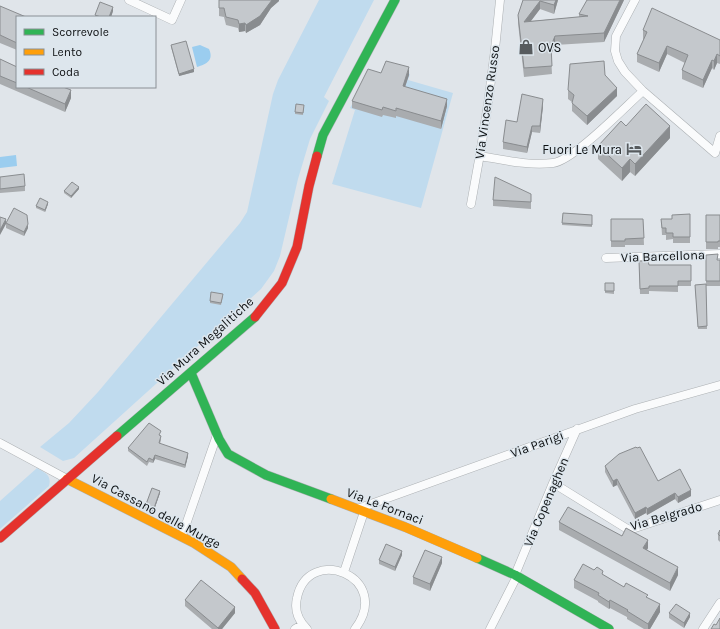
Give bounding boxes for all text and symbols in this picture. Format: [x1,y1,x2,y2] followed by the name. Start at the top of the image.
[16,16,156,88] legend
[52,25,109,39] text: Scorrevole
[517,38,535,56] shop icon: OVS
[538,40,561,55] place label: OVS
[472,44,502,160] street label: Via Vincenzo Russo
[52,45,82,59] text: Lento
[52,65,80,79] text: Coda
[625,140,643,158] hotel icon: Fuori Le Mura
[542,142,622,157] place label: Fuori Le Mura
[621,247,705,265] street label: Via Barcellona
[154,293,257,388] street label: Via Mura Megalitiche
[508,427,566,461] street label: Via Parigi
[520,455,572,549] street label: Via Copenaghen
[89,471,223,552] street label: Via Cassano delle Murge
[344,484,426,528] street label: Via Le Fornaci
[628,499,704,533] street label: Via Belgrado

